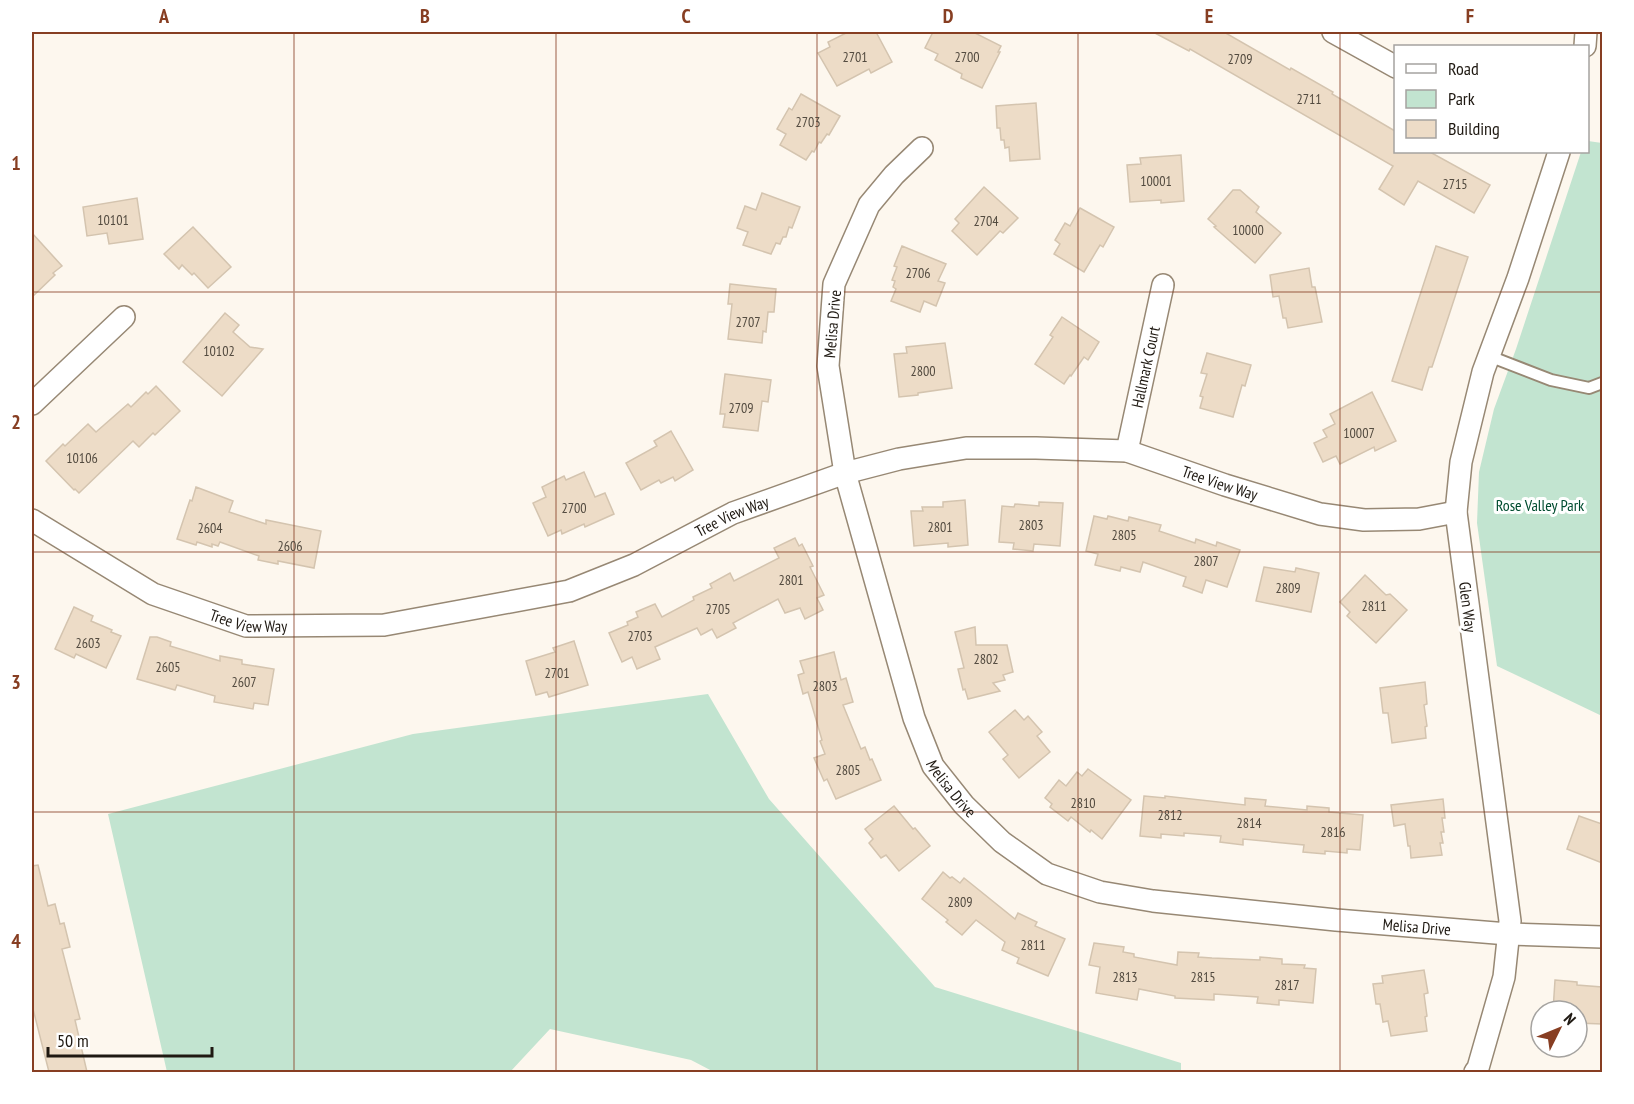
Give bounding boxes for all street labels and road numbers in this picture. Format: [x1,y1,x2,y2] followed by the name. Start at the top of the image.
[819,289,845,359] street label: Melisa Drive
[1127,324,1164,410] street label: Hallmark Court
[1179,461,1260,504] street label: Tree View Way
[692,491,771,541] street label: Tree View Way
[1455,580,1481,634] street label: Glen Way
[207,604,287,636] street label: Tree View Way
[922,757,981,821] street label: Melisa Drive
[1382,914,1452,939] street label: Melisa Drive

